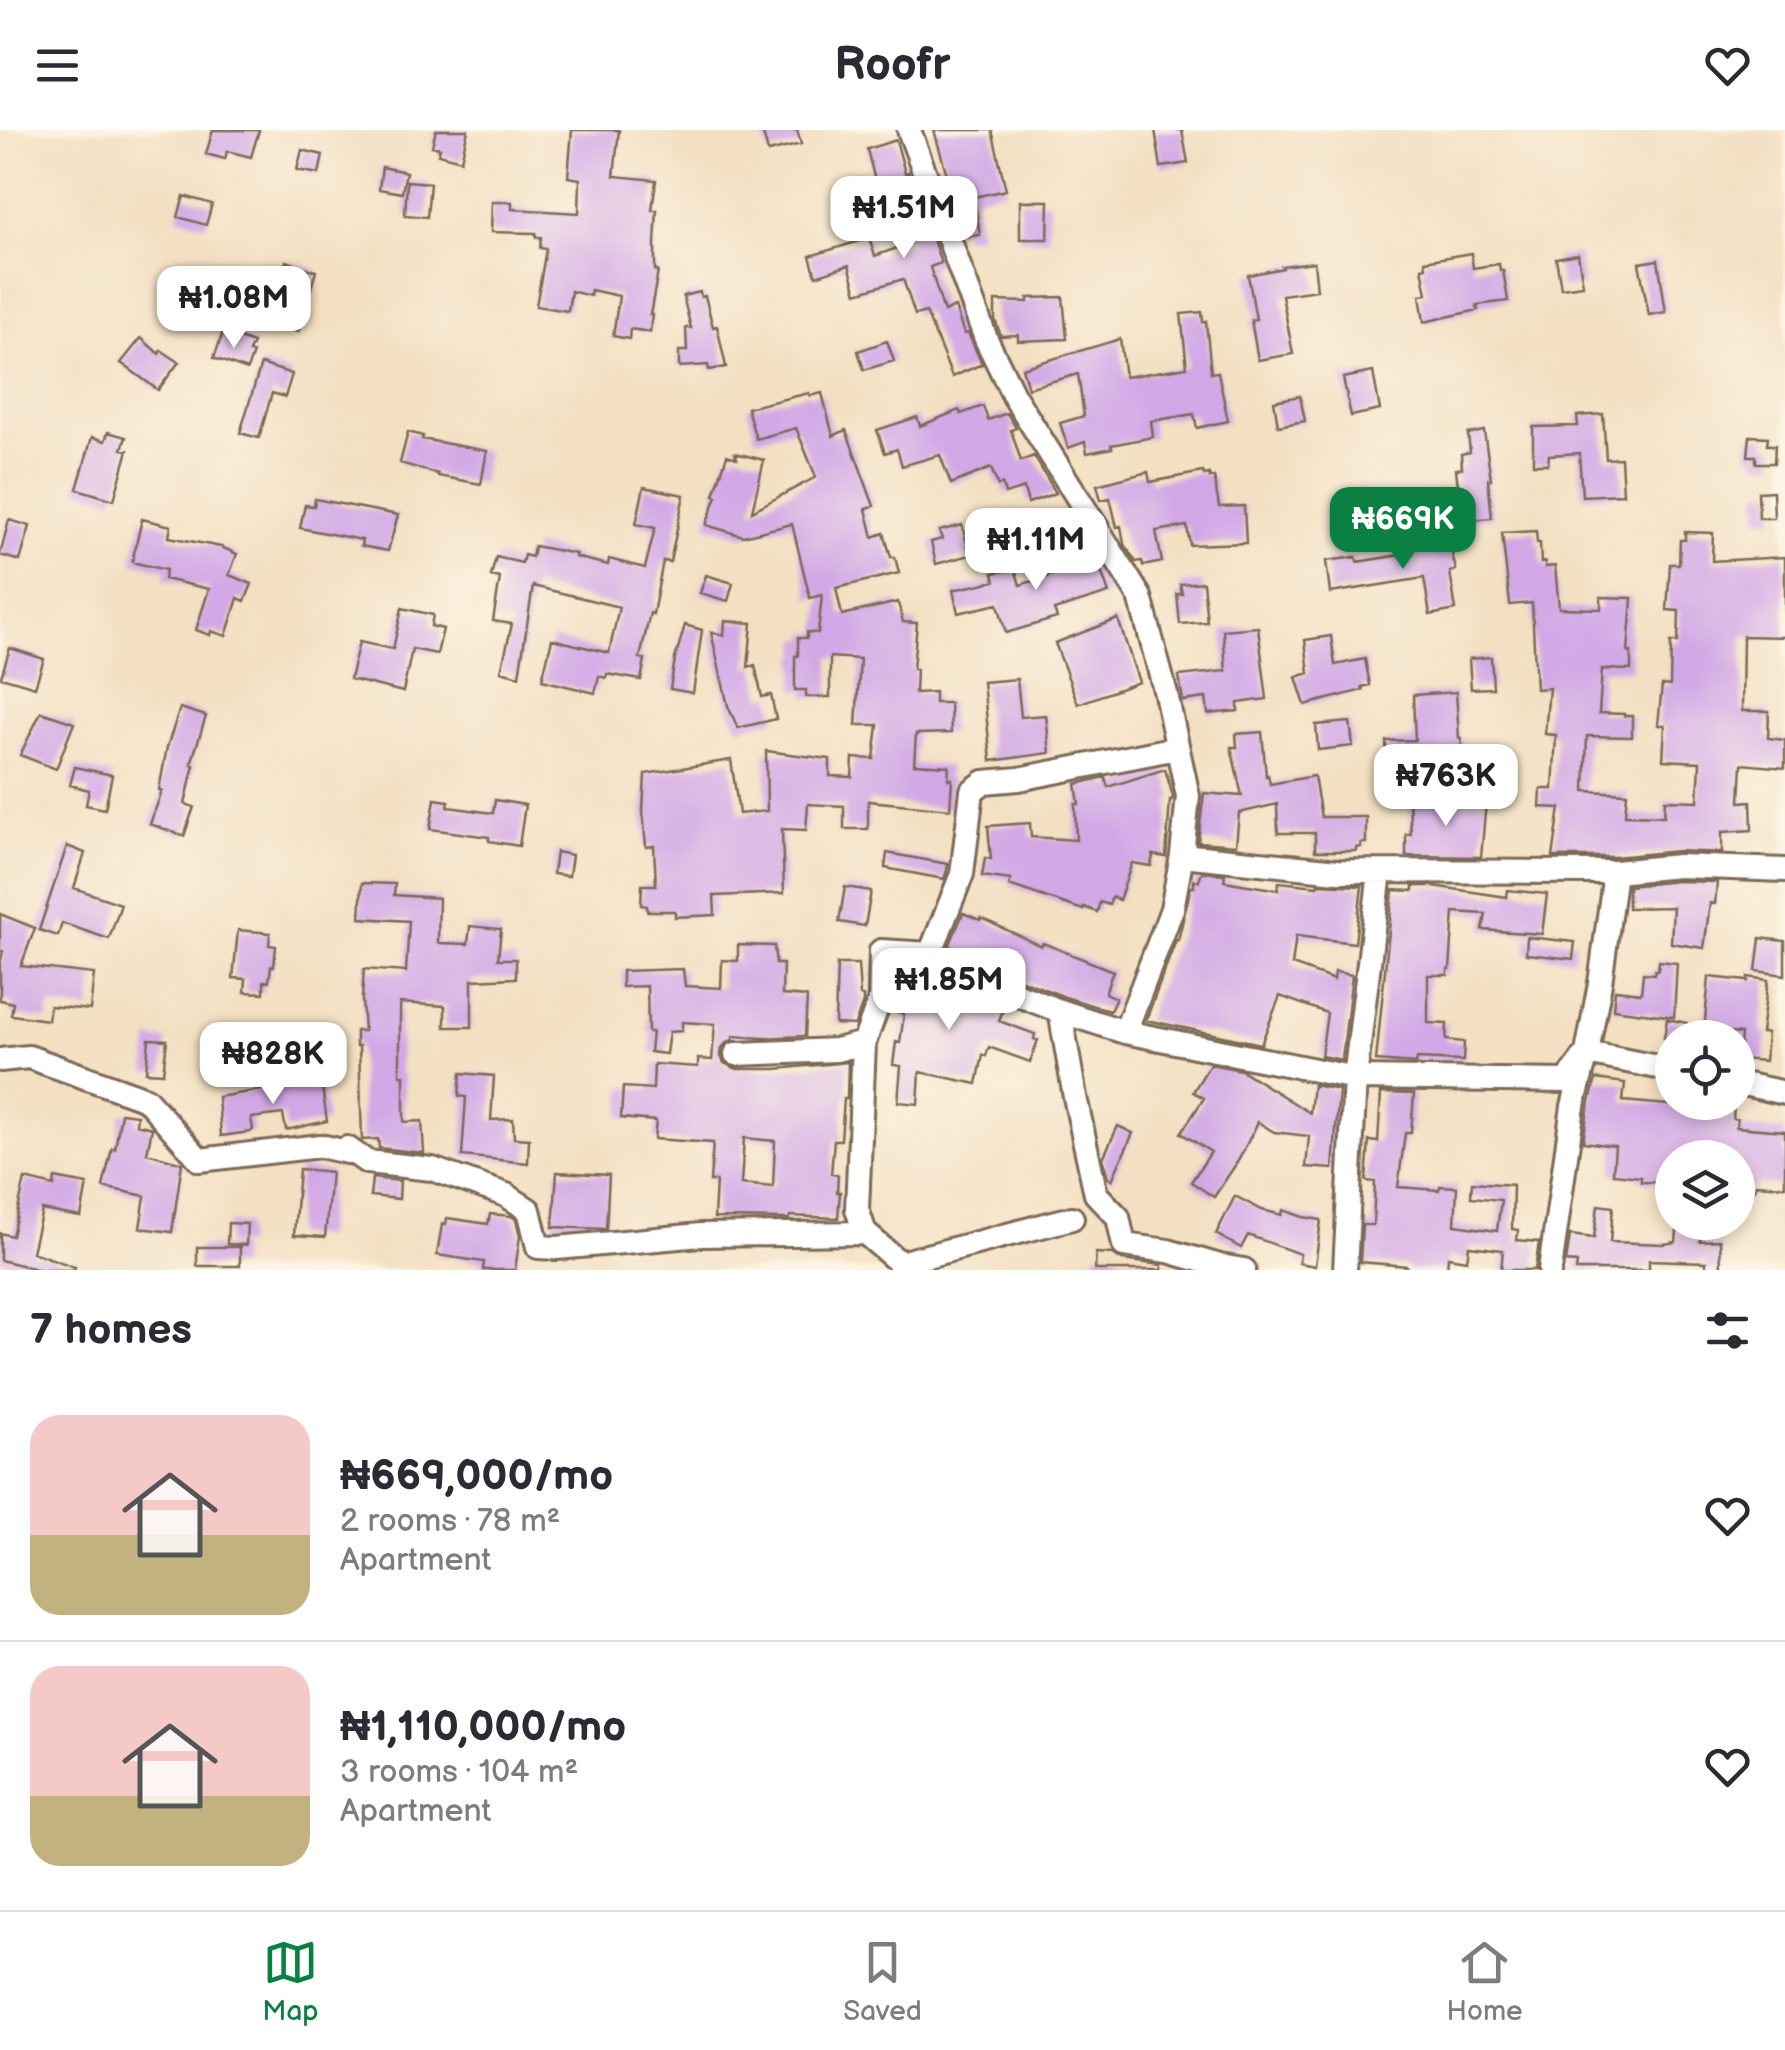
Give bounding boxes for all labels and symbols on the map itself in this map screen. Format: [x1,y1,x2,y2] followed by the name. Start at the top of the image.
[823,176,985,261] pin: ₦1.51M
[153,266,315,351] pin: ₦1.08M
[1333,487,1473,572] pin: ₦669K
[955,508,1117,593] pin: ₦1.11M
[1376,744,1516,829] pin: ₦763K
[868,948,1030,1033] pin: ₦1.85M
[203,1022,343,1107] pin: ₦828K

